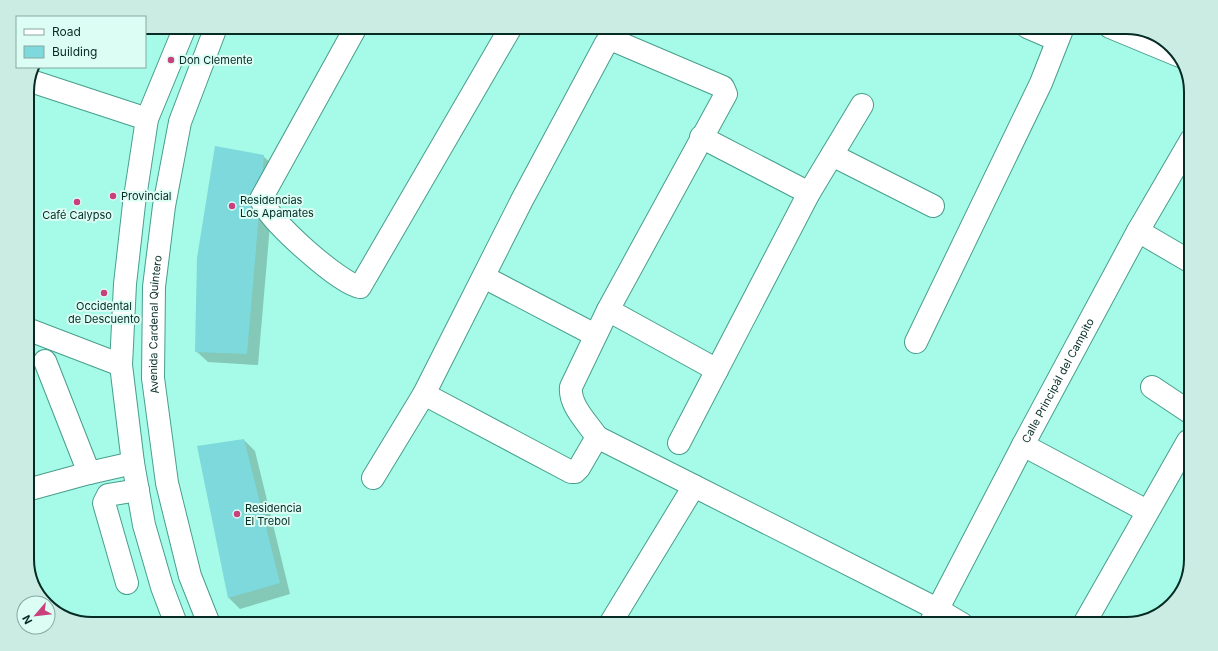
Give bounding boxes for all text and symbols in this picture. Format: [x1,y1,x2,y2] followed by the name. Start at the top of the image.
[16,16,146,68] legend
[52,24,81,39] text: Road
[52,44,97,59] text: Building
[179,53,253,67] place label: Don Clemente
[166,55,176,65] marker: Don Clemente
[121,189,172,203] place label: Provincial
[108,191,118,201] marker: Provincial
[240,193,314,220] place label: Residencias Los Apamates
[72,197,82,207] marker: Café Calypso
[227,201,237,211] marker: Residencias Los Apamates
[42,208,112,222] place label: Café Calypso
[146,254,165,395] street label: Avenida Cardenal Quintero
[99,288,109,298] marker: Occidental de Descuento
[68,299,140,326] place label: Occidental de Descuento
[1018,315,1097,445] street label: Calle Principál del Campito
[245,501,302,528] place label: Residencia El Trebol
[232,509,242,519] marker: Residencia El Trebol
[16,595,56,635] north arrow
[19,613,35,627] text: N

